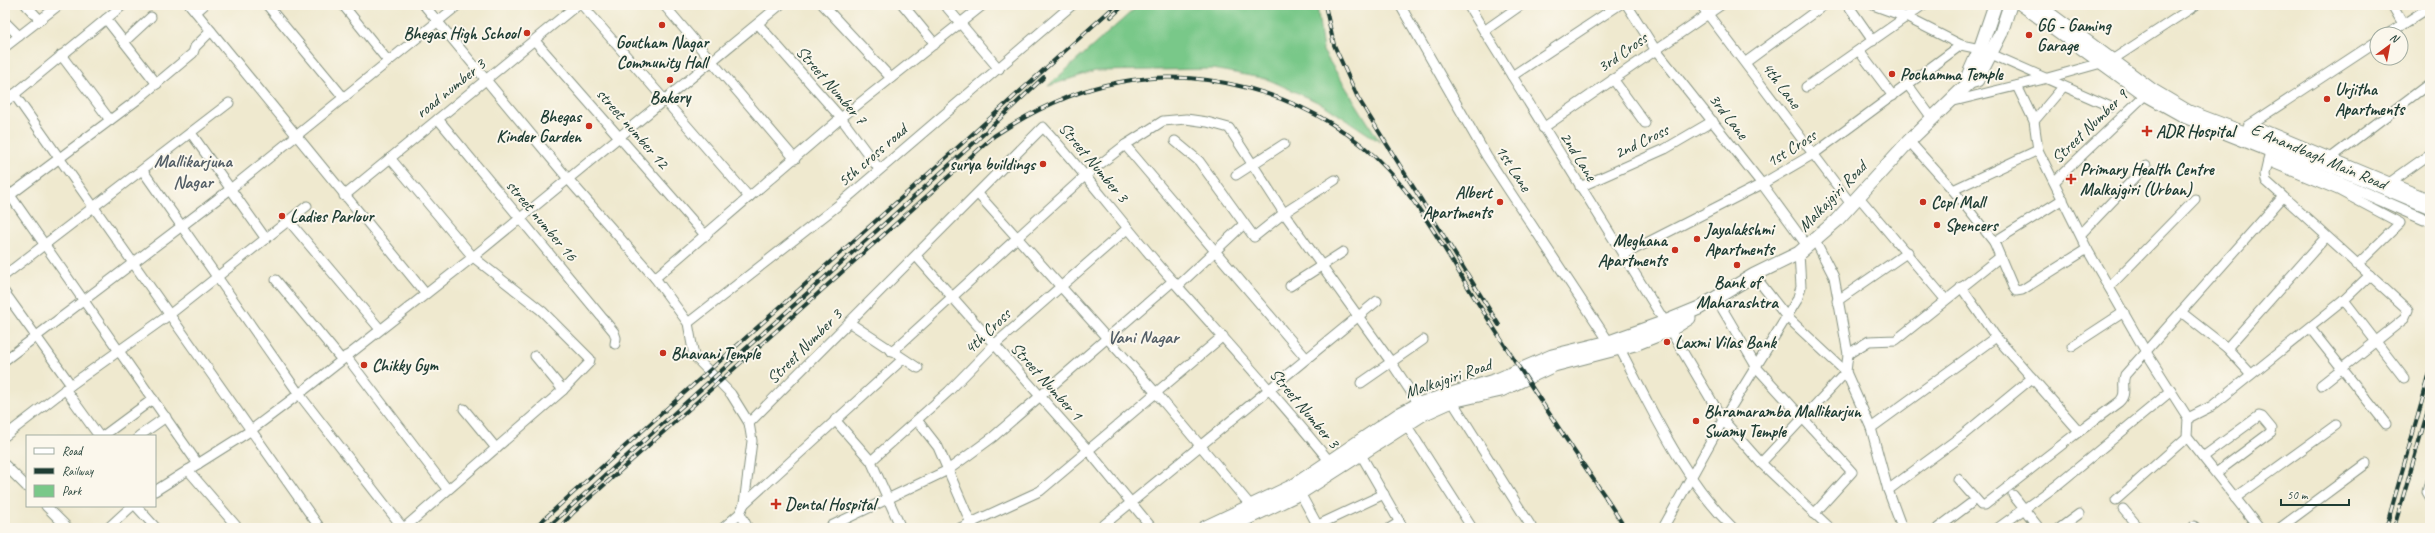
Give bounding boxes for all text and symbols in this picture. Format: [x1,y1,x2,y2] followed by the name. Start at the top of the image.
[2037,15,2113,56] place label: GG - Gaming Garage
[657,20,667,30] marker: Goutham Nagar Community Hall
[404,23,522,44] place label: Bhegas High School
[2369,26,2409,66] north arrow
[1593,27,1652,77] street label: 3rd Cross
[522,28,532,38] marker: Bhegas High School
[2024,30,2034,40] marker: GG - Gaming Garage
[2388,30,2403,46] text: N
[616,32,711,73] place label: Goutham Nagar Community Hall
[792,41,873,130] street label: Street Number 7
[411,53,491,123] street label: road number 3
[1757,58,1807,114] street label: 4th Lane
[1900,64,2004,85] place label: Pochamma Temple
[1887,69,1897,79] marker: Pochamma Temple
[665,75,675,85] marker: Bakery
[2335,79,2406,120] place label: Urjitha Apartments
[592,84,674,174] street label: street number 12
[2047,84,2133,168] street label: Street Number 9
[650,87,692,108] place label: Bakery
[1704,89,1754,145] street label: 3rd Lane
[2322,94,2332,104] marker: Urjitha Apartments
[496,106,583,147] place label: Bhegas Kinder Garden
[833,117,914,191] street label: 5th cross road
[1054,118,1134,208] street label: Street Number 3
[2248,118,2393,196] street label: E Anandbagh Main Road
[1611,119,1673,164] street label: 2nd Cross
[584,121,594,131] marker: Bhegas Kinder Garden
[2156,121,2239,142] place label: ADR Hospital
[1762,124,1821,172] street label: 1st Cross
[2141,125,2153,137] marker: ADR Hospital
[1555,128,1603,186] street label: 2nd Lane
[1491,141,1537,197] street label: 1st Lane
[154,150,234,193] district label: Mallikarjuna Nagar
[949,154,1037,175] place label: surya buildings
[1793,155,1873,236] street label: Malkajgiri Road
[1038,159,1048,169] marker: surya buildings
[2080,159,2215,200] place label: Primary Health Centre Malkajgiri (Urban)
[2065,173,2077,185] marker: Primary Health Centre Malkajgiri (Urban)
[501,175,583,267] street label: street number 16
[1423,182,1494,223] place label: Albert Apartments
[1931,192,1988,213] place label: Ccpl Mall
[1495,197,1505,207] marker: Albert Apartments
[1918,197,1928,207] marker: Ccpl Mall
[290,206,375,227] place label: Ladies Parlour
[277,211,287,221] marker: Ladies Parlour
[1945,215,2000,236] place label: Spencers
[1704,219,1776,260] place label: Jayalakshmi Apartments
[1932,220,1942,230] marker: Spencers
[1598,230,1669,271] place label: Meghana Apartments
[1692,234,1702,244] marker: Jayalakshmi Apartments
[1670,245,1680,255] marker: Meghana Apartments
[1732,260,1742,270] marker: Bank of Maharashtra
[1696,272,1779,313] place label: Bank of Maharashtra
[762,303,847,388] street label: Street Number 3
[960,303,1016,359] street label: 4th Cross
[1107,326,1181,348] district label: Vani Nagar
[1675,332,1777,353] place label: Laxmi Vilas Bank
[1662,337,1672,347] marker: Laxmi Vilas Bank
[1006,338,1088,426] street label: Street Number 1
[671,343,761,364] place label: Bhavani Temple
[658,348,668,358] marker: Bhavani Temple
[1402,353,1496,403] street label: Malkajgiri Road
[372,355,439,376] place label: Chikky Gym
[359,360,369,370] marker: Chikky Gym
[1265,364,1345,454] street label: Street Number 3
[1704,401,1862,442] place label: Bhramaramba Mallikarjun Swamy Temple
[1691,416,1701,426] marker: Bhramaramba Mallikarjun Swamy Temple
[26,435,156,507] legend
[62,443,84,459] text: Road
[62,463,94,479] text: Railway
[2281,481,2349,507] scale bar
[62,483,83,499] text: Park
[2287,487,2309,503] text: 50 m
[785,494,880,515] place label: Dental Hospital
[770,498,782,510] marker: Dental Hospital

